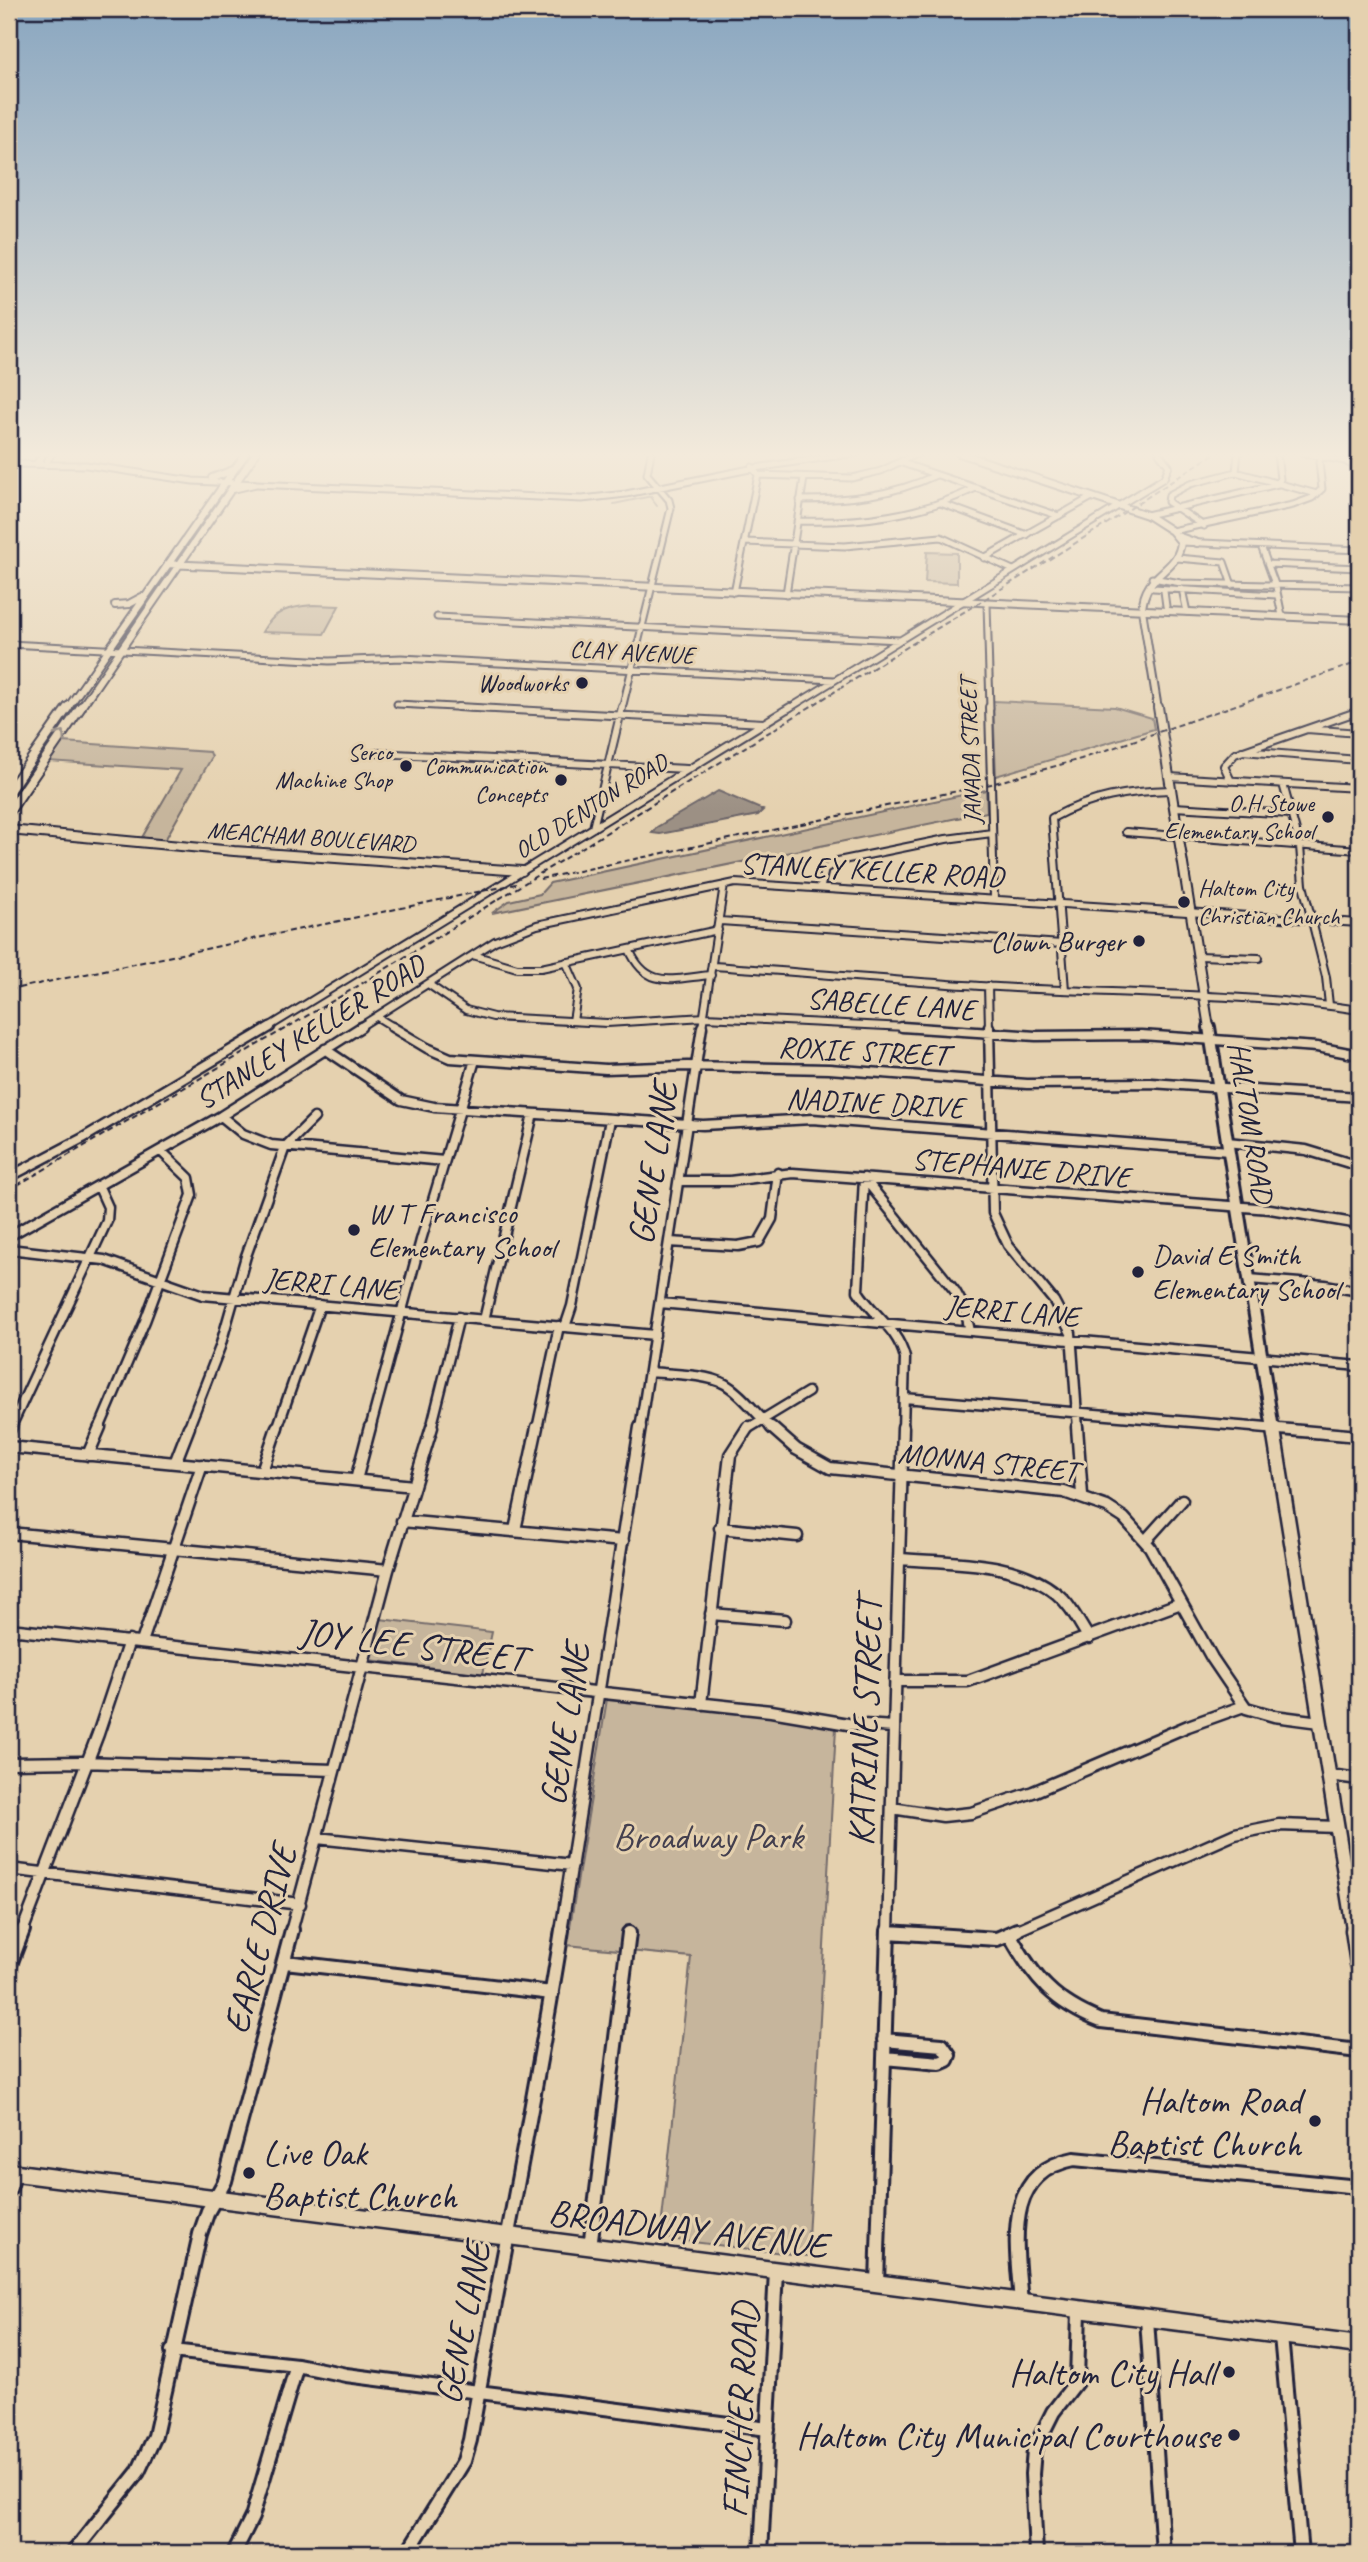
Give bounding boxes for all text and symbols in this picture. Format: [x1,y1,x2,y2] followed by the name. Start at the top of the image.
[569,634,698,670] street label: CLAY AVENUE
[478,668,570,698] place label: Woodworks
[952,672,988,826] street label: JANADA STREET
[574,675,590,691] marker: Woodworks
[53,730,65,743] one-way arrow
[275,737,395,795] place label: Serco Machine Shop
[509,746,675,865] street label: OLD DENTON ROAD
[424,751,549,809] place label: Communication Concepts
[398,758,414,774] marker: Serco Machine Shop
[553,772,569,788] marker: Communication Concepts
[1164,788,1318,846] place label: O H Stowe Elementary School
[1320,809,1336,825] marker: O H Stowe Elementary School
[206,815,418,859] street label: MEACHAM BOULEVARD
[739,844,1007,896] street label: STANLEY KELLER ROAD
[1198,873,1341,931] place label: Haltom City Christian Church
[1176,894,1192,910] marker: Haltom City Christian Church
[990,922,1127,960] place label: Clown Burger
[1131,933,1147,949] marker: Clown Burger
[188,945,434,1118] street label: STANLEY KELLER ROAD
[806,979,980,1029] street label: SABELLE LANE
[777,1028,956,1075] street label: ROXIE STREET
[1220,1039,1283,1208] street label: HALTOM ROAD
[616,1074,689,1247] street label: GENE LANE
[785,1079,968,1127] street label: NADINE DRIVE
[911,1140,1135,1197] street label: STEPHANIE DRIVE
[368,1194,560,1266] place label: W T Francisco Elementary School
[346,1222,362,1238] marker: W T Francisco Elementary School
[1152,1236,1344,1308] place label: David E Smith Elementary School
[261,1259,404,1309] street label: JERRI LANE
[1130,1264,1146,1280] marker: David E Smith Elementary School
[942,1286,1085,1336] street label: JERRI LANE
[896,1434,1086,1491] street label: MONNA STREET
[837,1588,893,1847] street label: KATRINE STREET
[296,1607,535,1682] street label: JOY LEE STREET
[528,1635,601,1808] street label: GENE LANE
[613,1813,805,1860] park label: Broadway Park
[212,1835,308,2038] street label: EARLE DRIVE
[1107,2077,1306,2167] place label: Haltom Road Baptist Church
[1307,2113,1323,2129] marker: Haltom Road Baptist Church
[263,2129,459,2219] place label: Live Oak Baptist Church
[241,2165,257,2181] marker: Live Oak Baptist Church
[546,2188,834,2269] street label: BROADWAY AVENUE
[424,2234,502,2408] street label: GENE LANE
[710,2298,769,2519] street label: FINCHER ROAD
[1009,2349,1222,2396] place label: Haltom City Hall
[1221,2364,1237,2380] marker: Haltom City Hall
[796,2412,1222,2459] place label: Haltom City Municipal Courthouse
[1226,2427,1242,2443] marker: Haltom City Municipal Courthouse

